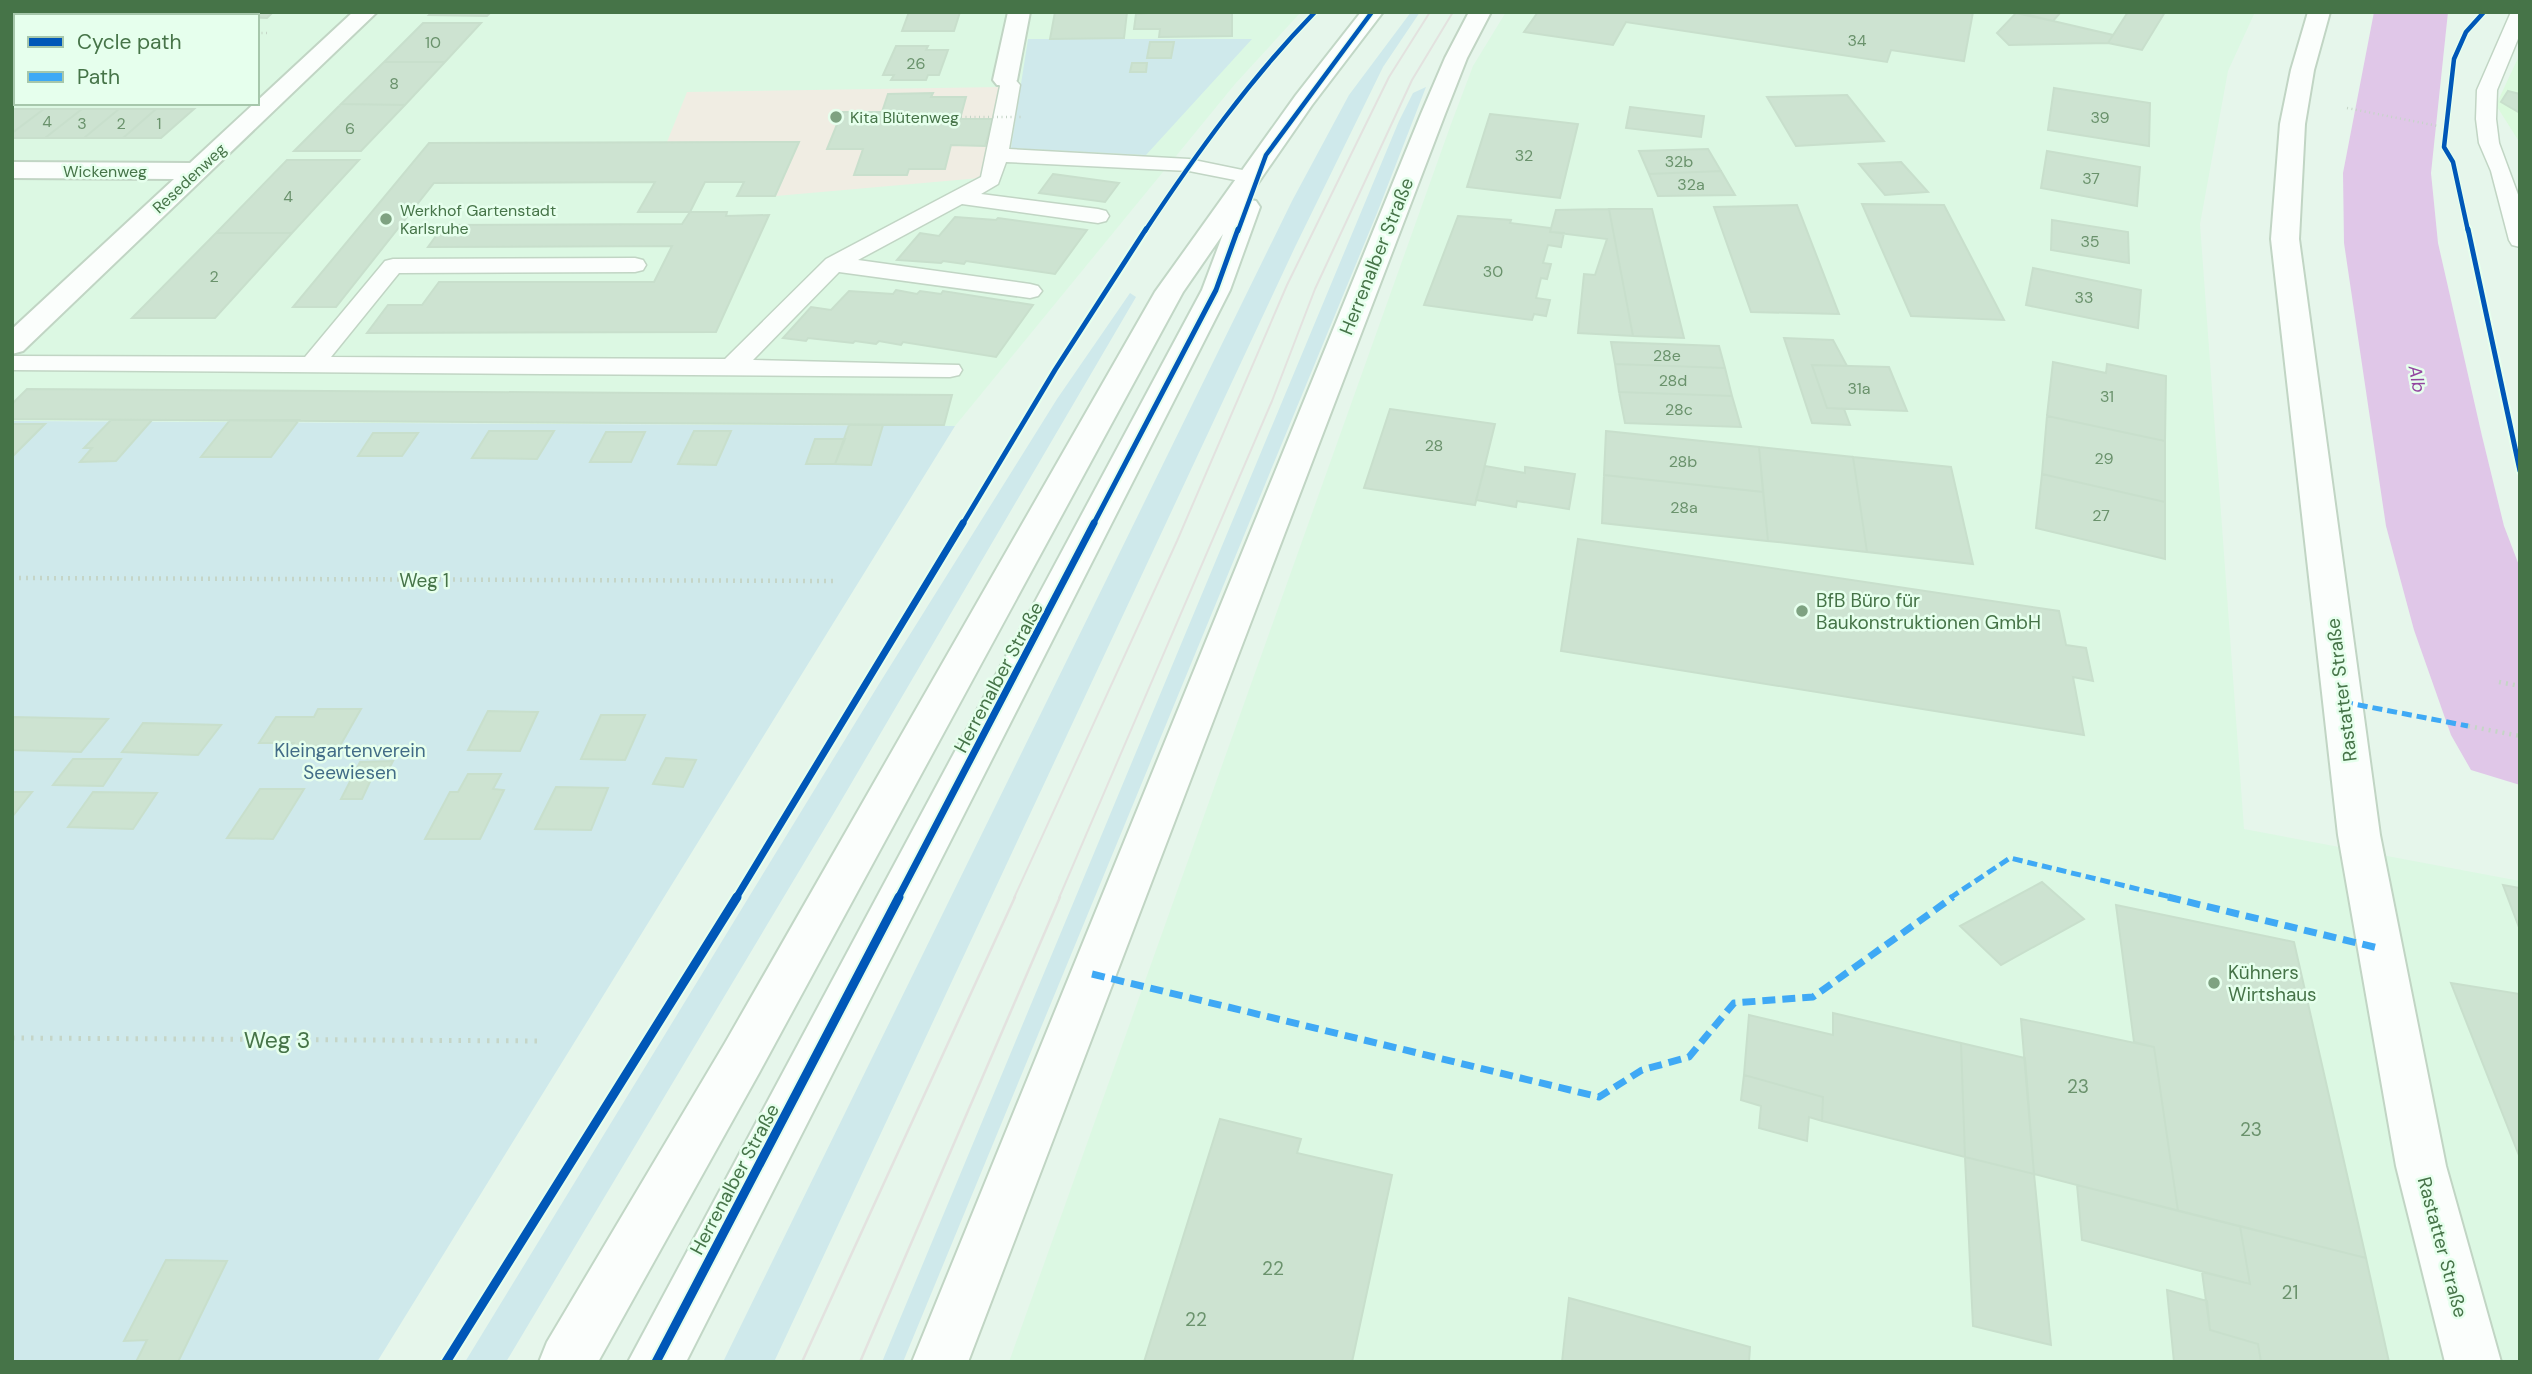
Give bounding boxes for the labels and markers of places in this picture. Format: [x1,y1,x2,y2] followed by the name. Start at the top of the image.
[850,107,959,128] place label: Kita Blütenweg
[828,109,844,125] marker: Kita Blütenweg
[400,200,556,239] place label: Werkhof Gartenstadt Karlsruhe
[378,211,394,227] marker: Werkhof Gartenstadt Karlsruhe
[1816,588,2041,635] place label: BfB Büro für Baukonstruktionen GmbH
[1794,603,1810,619] marker: BfB Büro für Baukonstruktionen GmbH
[2228,960,2317,1007] place label: Kühners Wirtshaus
[2206,975,2222,991] marker: Kühners Wirtshaus

